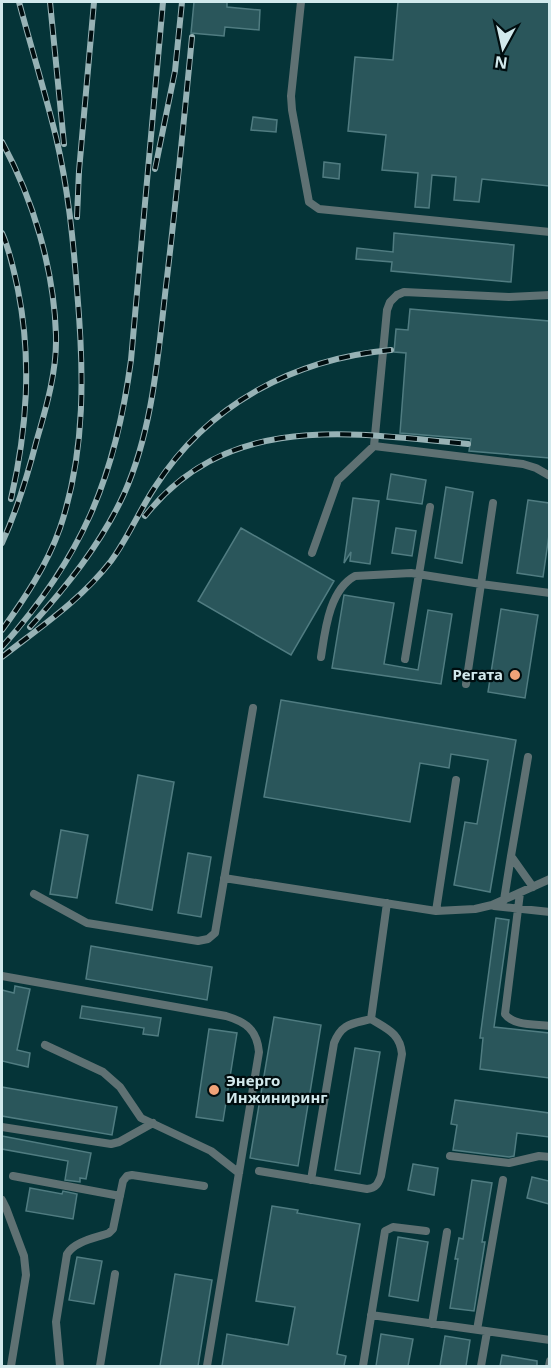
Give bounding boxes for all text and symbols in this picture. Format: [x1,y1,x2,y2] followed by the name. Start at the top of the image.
[473,18,533,78] north arrow
[493,51,509,75] text: N
[453,664,503,684] place label: Регата
[508,668,522,682] marker: Регата
[226,1070,327,1107] place label: Энерго Инжиниринг
[207,1083,221,1097] marker: Энерго Инжиниринг

